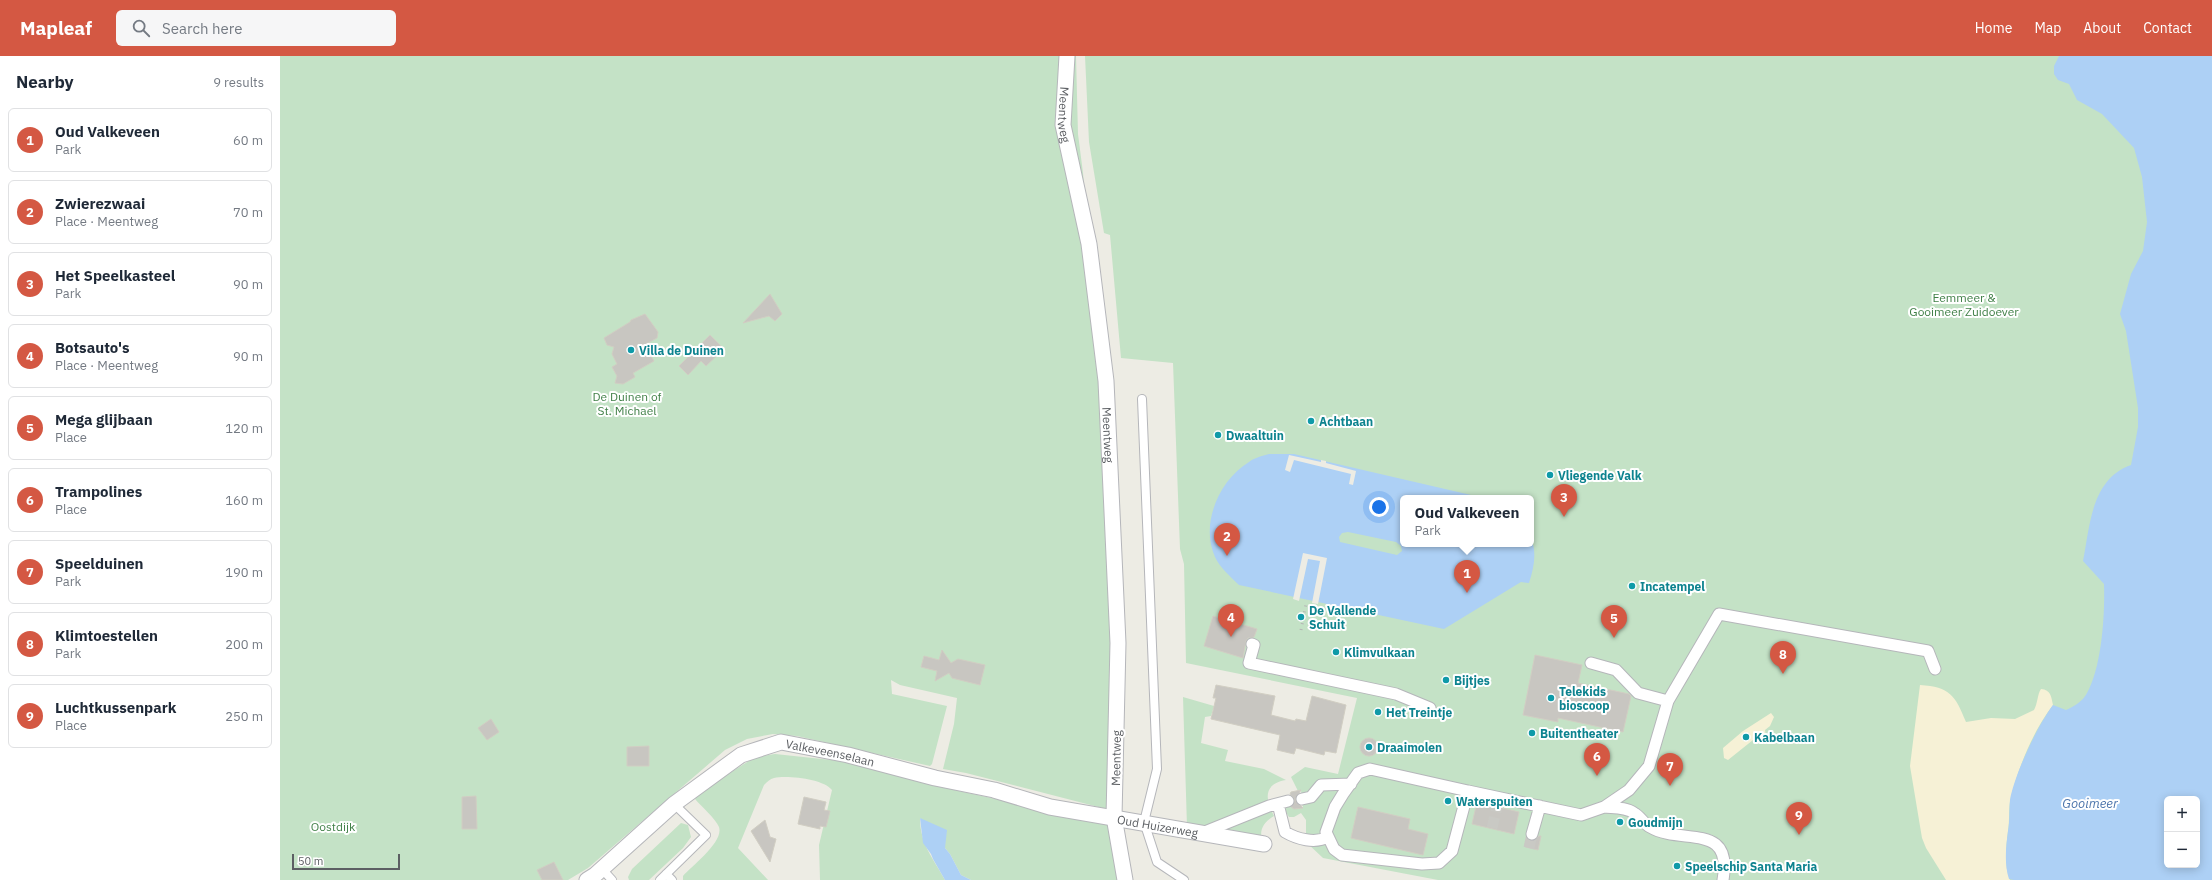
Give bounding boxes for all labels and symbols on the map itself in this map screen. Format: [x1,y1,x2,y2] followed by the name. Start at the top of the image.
[1055,86,1074,145] street label: Meentweg
[1909,290,2019,319] park label: Eemmeer & Gooimeer Zuidoever
[639,343,724,358] place label: Villa de Duinen
[626,345,636,355] marker: Villa de Duinen
[593,389,662,418] park label: De Duinen of St. Michael
[1100,407,1117,464] street label: Meentweg
[1319,414,1373,429] place label: Achtbaan
[1306,416,1316,426] marker: Achtbaan
[1226,428,1284,443] place label: Dwaaltuin
[1213,430,1223,440] marker: Dwaaltuin
[1558,468,1642,483] place label: Vliegende Valk
[1545,470,1555,480] marker: Vliegende Valk
[1551,484,1577,517] pin: 3
[1369,497,1389,517] your location
[1214,523,1240,556] pin: 2
[1454,560,1480,593] pin: 1
[1640,579,1705,594] place label: Incatempel
[1627,581,1637,591] marker: Incatempel
[1309,603,1376,632] place label: De Vallende Schuit
[1218,604,1244,637] pin: 4
[1601,605,1627,638] pin: 5
[1296,612,1306,622] marker: De Vallende Schuit
[1770,641,1796,674] pin: 8
[1344,645,1415,660] place label: Klimvulkaan
[1331,647,1341,657] marker: Klimvulkaan
[1454,673,1490,688] place label: Bijtjes
[1441,675,1451,685] marker: Bijtjes
[1559,684,1610,713] place label: Telekids bioscoop
[1546,693,1556,703] marker: Telekids bioscoop
[1386,705,1452,720] place label: Het Treintje
[1373,707,1383,717] marker: Het Treintje
[1540,726,1619,741] place label: Buitentheater
[1527,728,1537,738] marker: Buitentheater
[1108,729,1124,786] street label: Meentweg
[1754,730,1815,745] place label: Kabelbaan
[1741,732,1751,742] marker: Kabelbaan
[785,736,876,769] street label: Valkeveenselaan
[1377,740,1442,755] place label: Draaimolen
[1364,742,1374,752] marker: Draaimolen
[1584,743,1610,776] pin: 6
[1657,753,1683,786] pin: 7
[1456,794,1533,809] place label: Waterspuiten
[2062,795,2119,812] water label: Gooimeer
[1443,796,1453,806] marker: Waterspuiten
[1786,802,1812,835] pin: 9
[1116,811,1200,840] street label: Oud Huizerweg
[1628,815,1683,830] place label: Goudmijn
[1615,817,1625,827] marker: Goudmijn
[311,819,356,834] park label: Oostdijk
[292,852,400,871] scale bar
[1685,859,1818,874] place label: Speelschip Santa Maria
[1672,861,1682,871] marker: Speelschip Santa Maria

